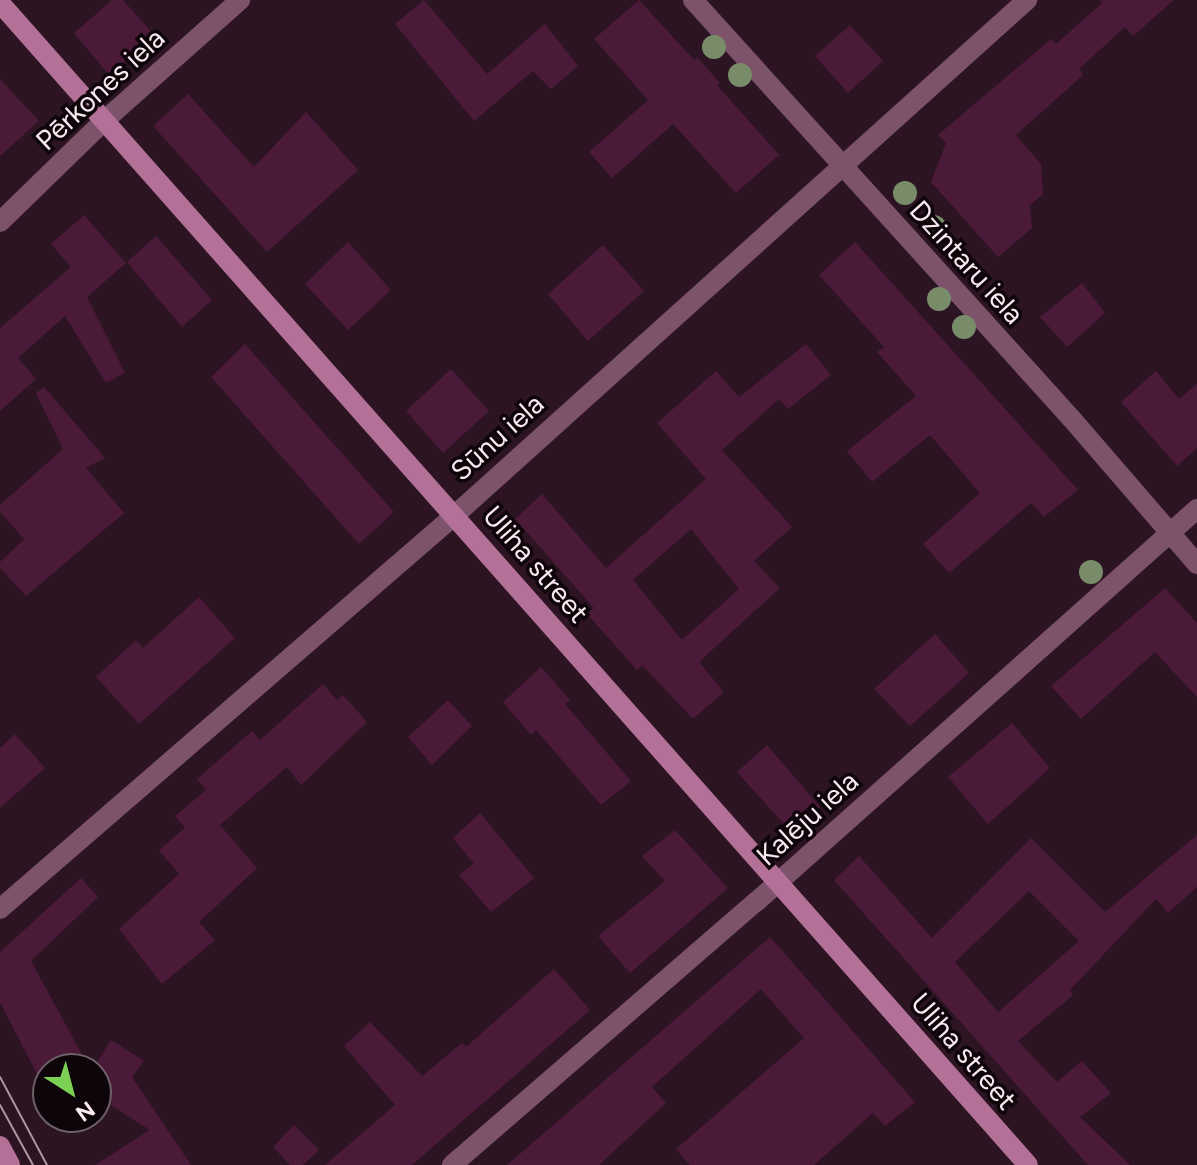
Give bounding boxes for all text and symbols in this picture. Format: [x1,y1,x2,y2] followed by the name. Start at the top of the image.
[29,21,171,157] street label: Pērkones iela
[903,193,1031,331] street label: Dzintaru iela
[444,387,550,487] street label: Sūnu iela
[476,499,596,629] street label: Uliha street
[749,764,865,872] street label: Kalēju iela
[904,986,1024,1116] street label: Uliha street
[32,1053,112,1133] north arrow
[70,1095,100,1127] text: N

